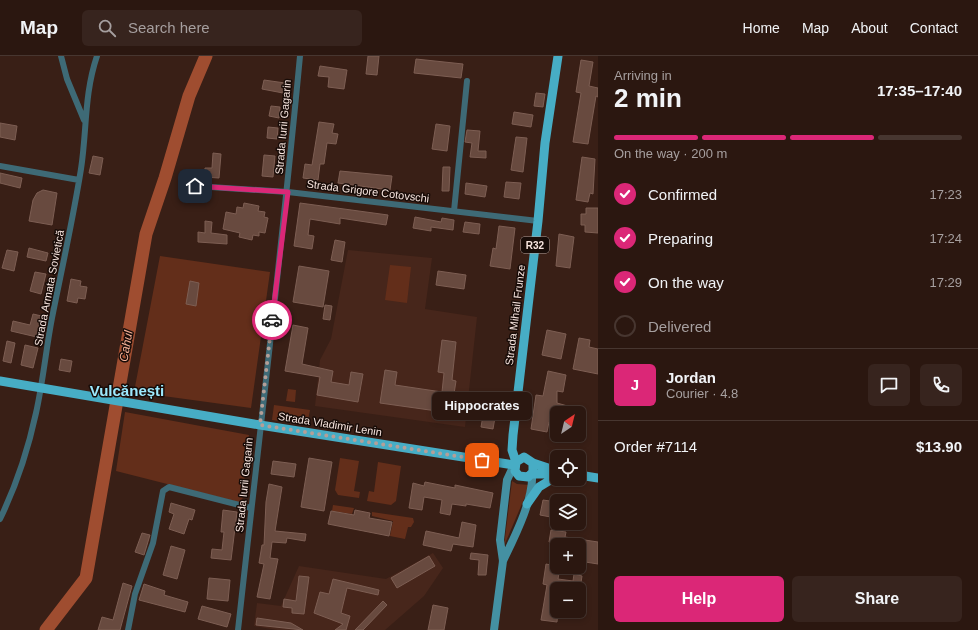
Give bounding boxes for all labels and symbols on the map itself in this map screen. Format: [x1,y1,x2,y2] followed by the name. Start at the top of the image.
[273,79,293,175] street label: Strada Iurii Gagarin
[178,169,212,203] pin
[306,178,430,204] street label: Strada Grigore Cotovschi
[32,228,66,347] street label: Strada Armata Sovietică
[521,237,549,253] road number: R32
[503,264,527,366] street label: Strada Mihail Frunze
[252,300,292,340] courier
[116,329,136,363] water label: Cahul
[90,382,164,399] district label: Vulcănești
[432,392,532,420] callout: Hippocrates
[550,406,586,442] north arrow
[277,410,383,438] street label: Strada Vladimir Lenin
[233,437,255,533] street label: Strada Iurii Gagarin
[465,443,499,477] pin

